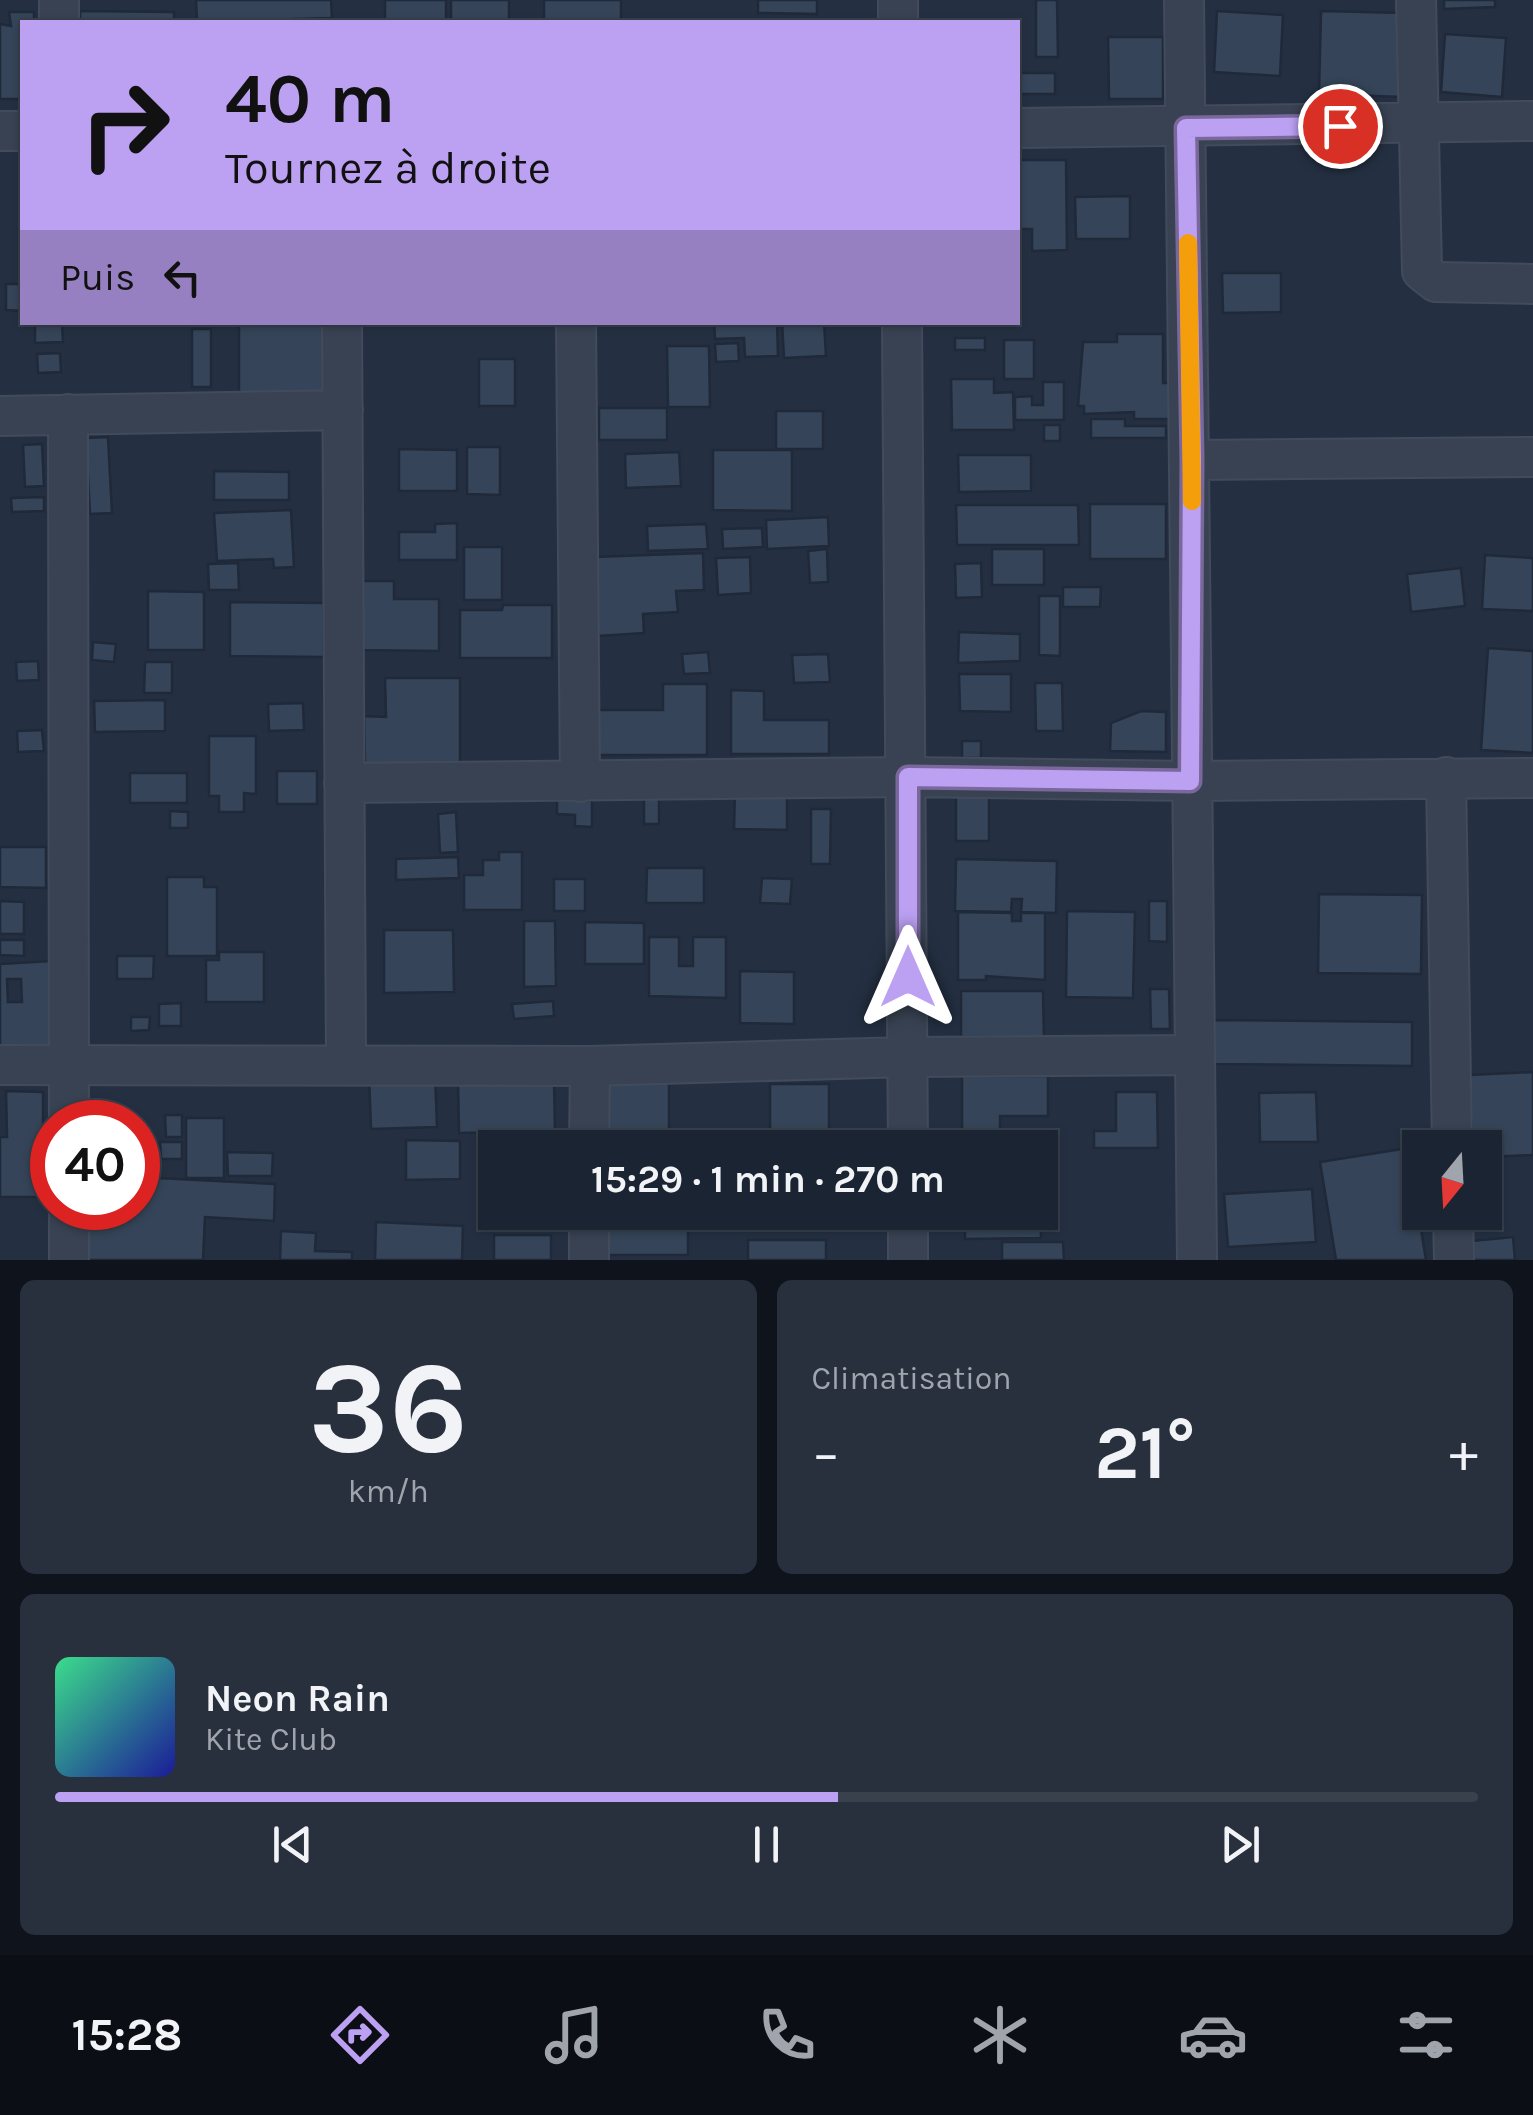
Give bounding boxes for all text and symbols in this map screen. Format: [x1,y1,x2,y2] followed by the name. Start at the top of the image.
[225,58,395,140] text: 40 m
[60,60,190,190] icon: right
[1298,84,1383,169] pin
[1313,99,1368,154] icon: arrive
[225,142,551,194] text: Tournez à droite
[155,250,210,305] icon: left
[60,255,135,300] text: Puis
[856,925,960,1029] position arrow
[30,1100,160,1230] speed limit sign: 40
[1402,1130,1502,1230] north arrow
[1402,1130,1502,1230] map controls
[591,1157,945,1202] text: 15:29 · 1 min · 270 m
[308,1332,468,1484] text: 36
[812,1360,1012,1397] text: Climatisation
[1094,1409,1195,1497] text: 21°
[812,1421,840,1485] text: −
[1449,1421,1478,1485] text: +
[348,1473,429,1510] text: km/h
[205,1676,390,1721] text: Neon Rain
[205,1721,337,1758] text: Kite Club
[265,1817,320,1872] icon: previous
[739,1817,794,1872] icon: pause
[1213,1817,1268,1872] icon: next
[325,2000,395,2070] icon: directions
[539,2000,609,2070] icon: music
[752,2000,822,2070] icon: phone
[965,2000,1035,2070] icon: climate
[1178,2000,1248,2070] icon: car
[1391,2000,1461,2070] icon: filters
[72,2009,182,2061] text: 15:28

